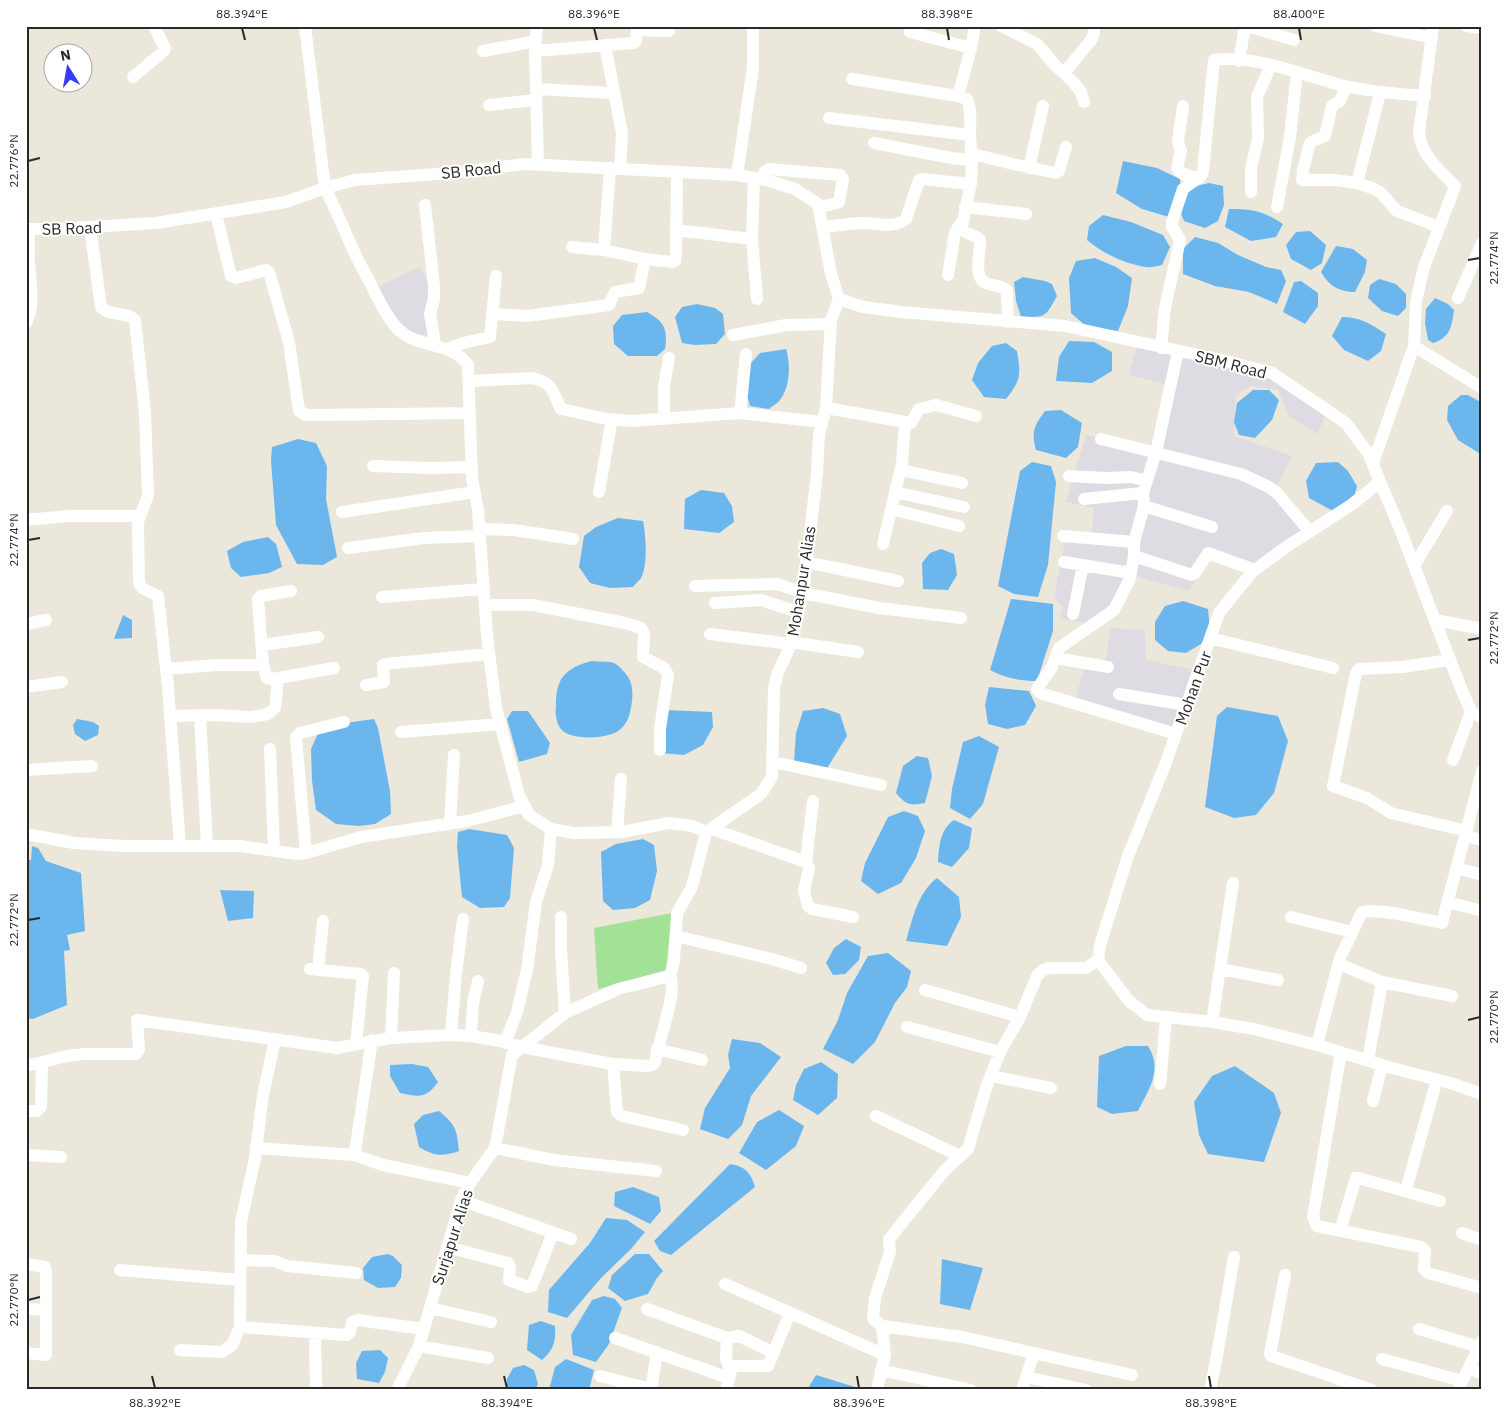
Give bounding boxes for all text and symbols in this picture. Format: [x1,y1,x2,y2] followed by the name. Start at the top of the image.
[216,6,268,21] text: 88.394°E
[568,6,620,21] text: 88.396°E
[921,6,973,21] text: 88.398°E
[1273,6,1325,21] text: 88.400°E
[42,42,92,92] north arrow
[59,45,72,65] text: N
[6,134,21,188] text: 22.776°N
[440,157,502,183] street label: SB Road
[42,217,102,239] street label: SB Road
[1486,231,1501,285] text: 22.774°N
[1193,345,1269,383] street label: SBM Road
[6,513,21,567] text: 22.774°N
[782,524,820,638] street label: Mohanpur Alias
[1486,611,1501,665] text: 22.772°N
[1170,648,1216,728] street label: Mohan Pur
[6,893,21,947] text: 22.772°N
[1486,990,1501,1044] text: 22.770°N
[427,1186,477,1288] street label: Surjapur Alias
[6,1273,21,1327] text: 22.770°N
[129,1395,181,1410] text: 88.392°E
[481,1395,533,1410] text: 88.394°E
[833,1395,885,1410] text: 88.396°E
[1185,1395,1237,1410] text: 88.398°E

